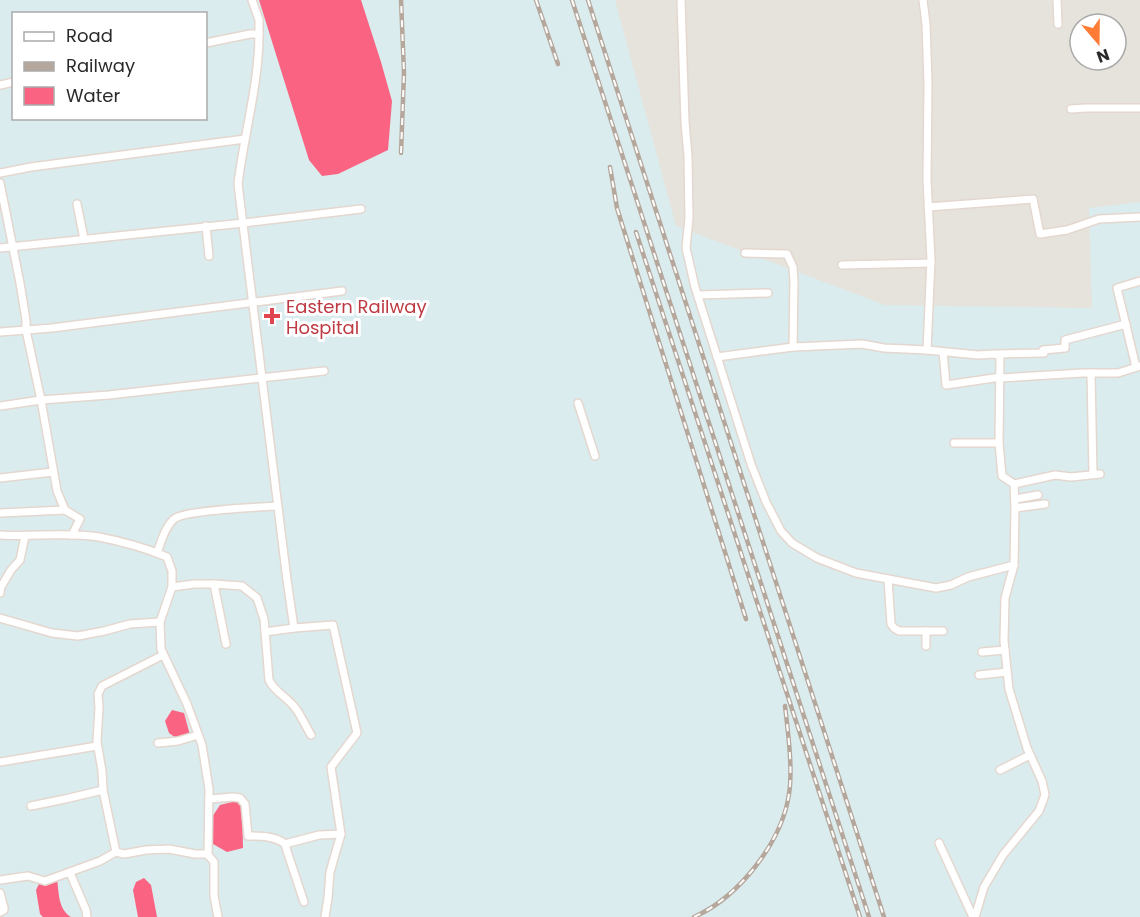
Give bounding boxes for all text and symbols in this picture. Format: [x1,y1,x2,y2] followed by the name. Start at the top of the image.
[12,12,207,120] legend
[1068,12,1128,72] north arrow
[66,23,113,48] text: Road
[1093,43,1113,68] text: N
[66,53,135,78] text: Railway
[66,83,120,108] text: Water
[286,294,427,340] place label: Eastern Railway Hospital
[263,307,281,325] marker: Eastern Railway Hospital

